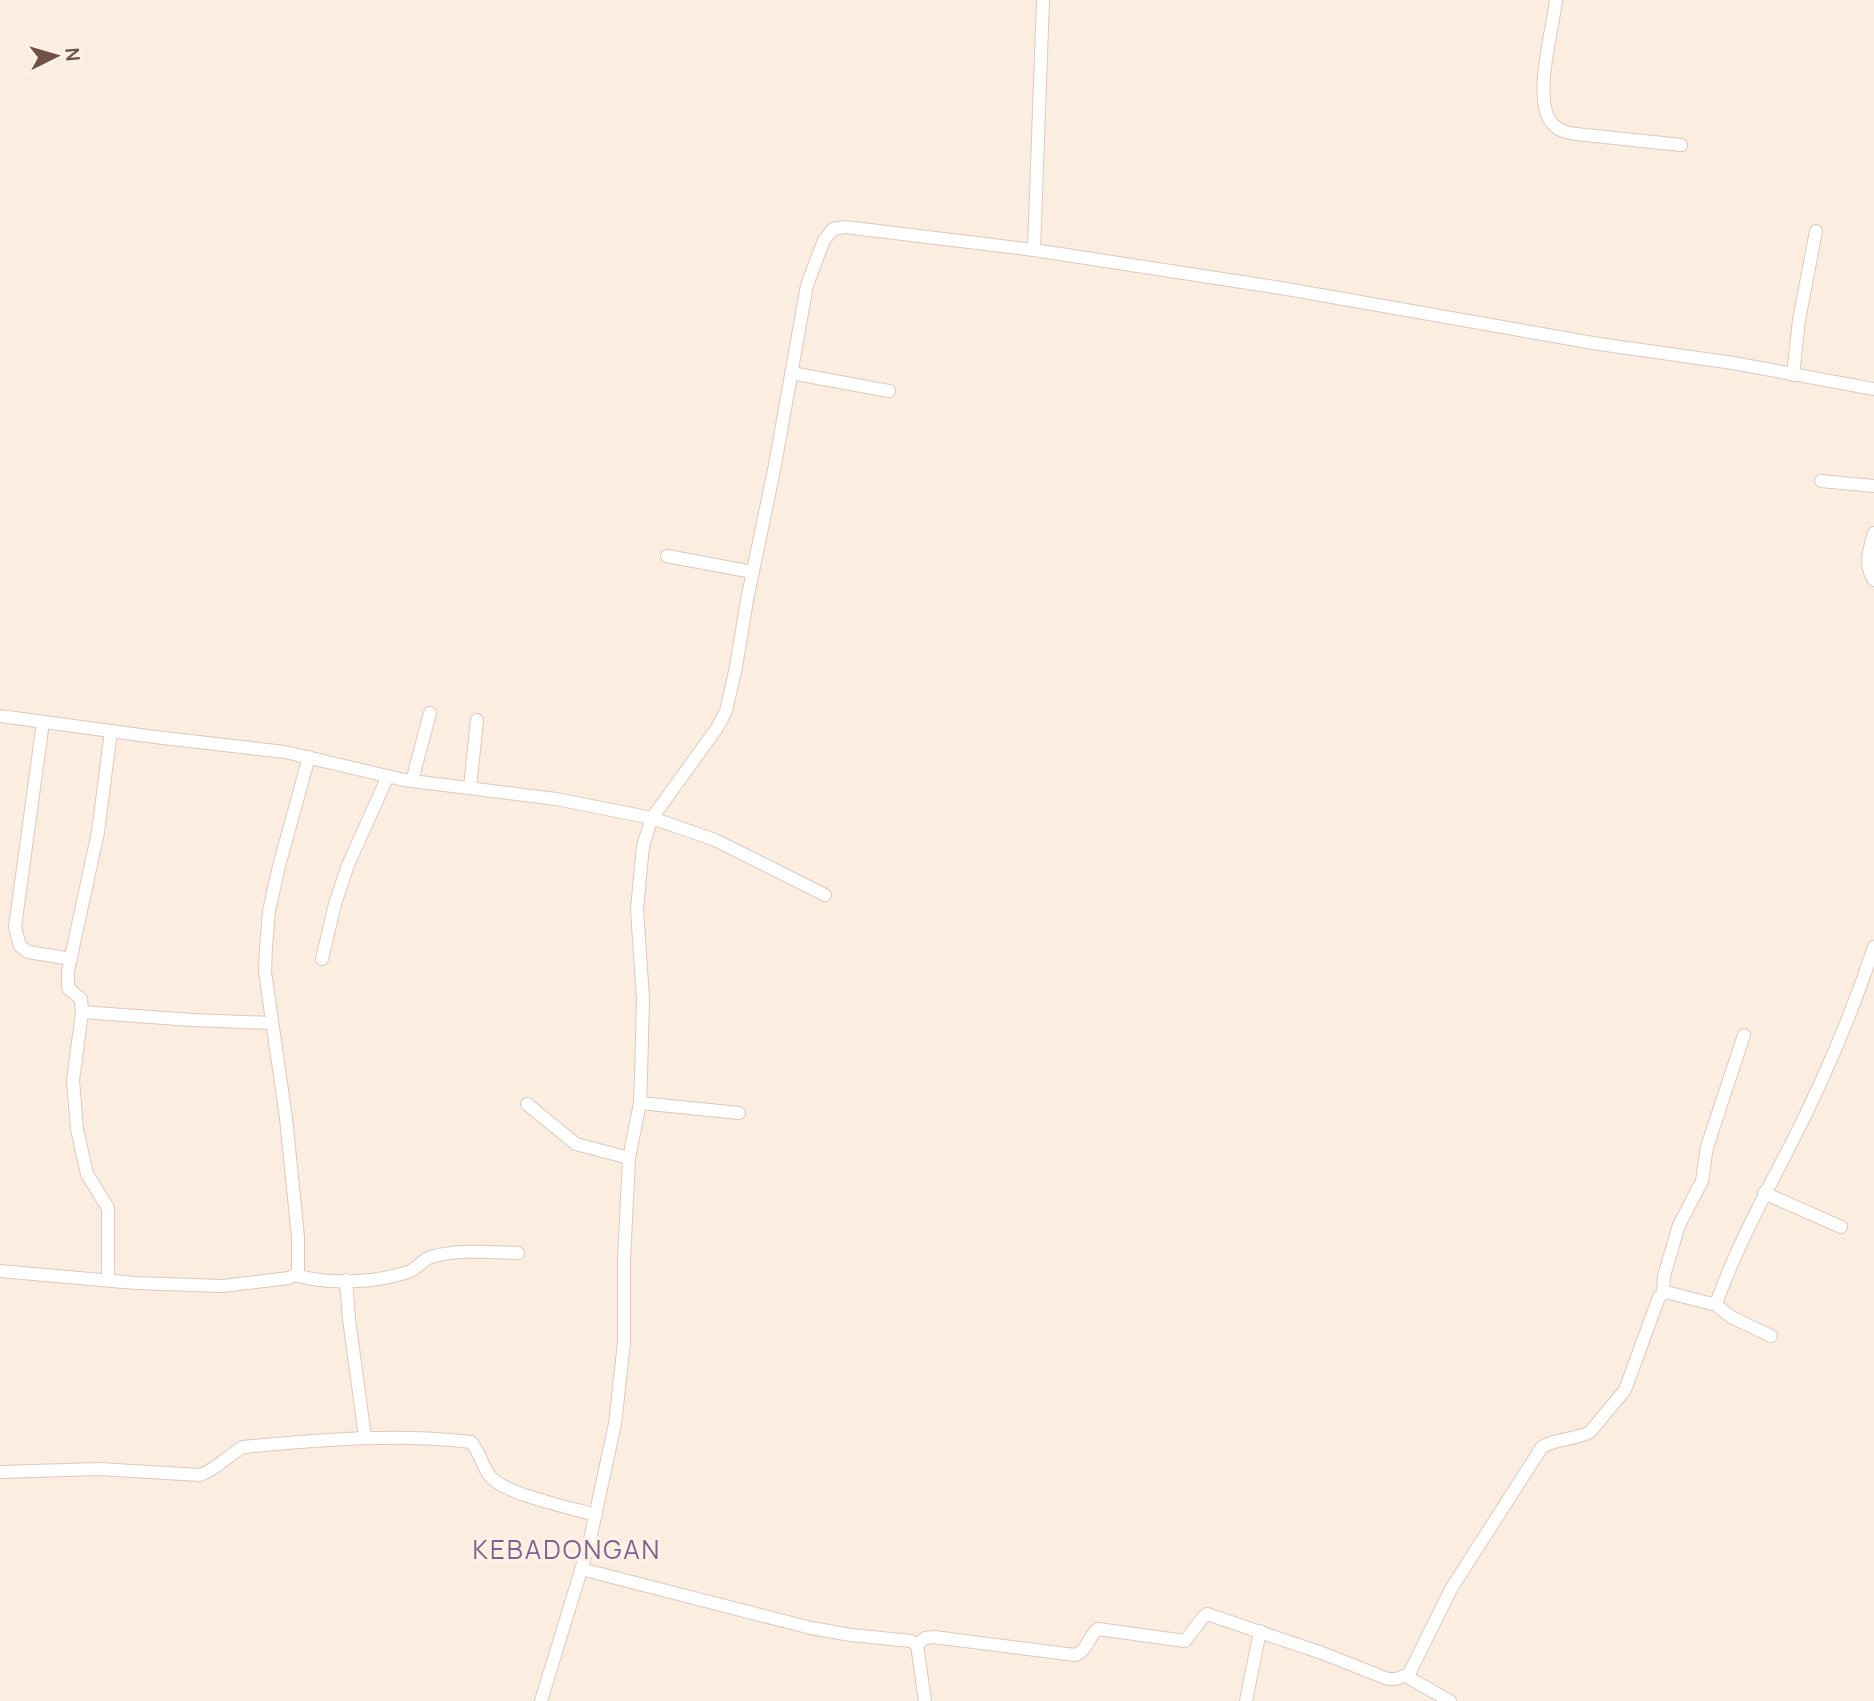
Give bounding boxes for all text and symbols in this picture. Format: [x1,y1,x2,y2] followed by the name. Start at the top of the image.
[21,21,91,91] north arrow
[59,47,86,62] text: N
[473,1531,661,1567] district label: KEBADONGAN

